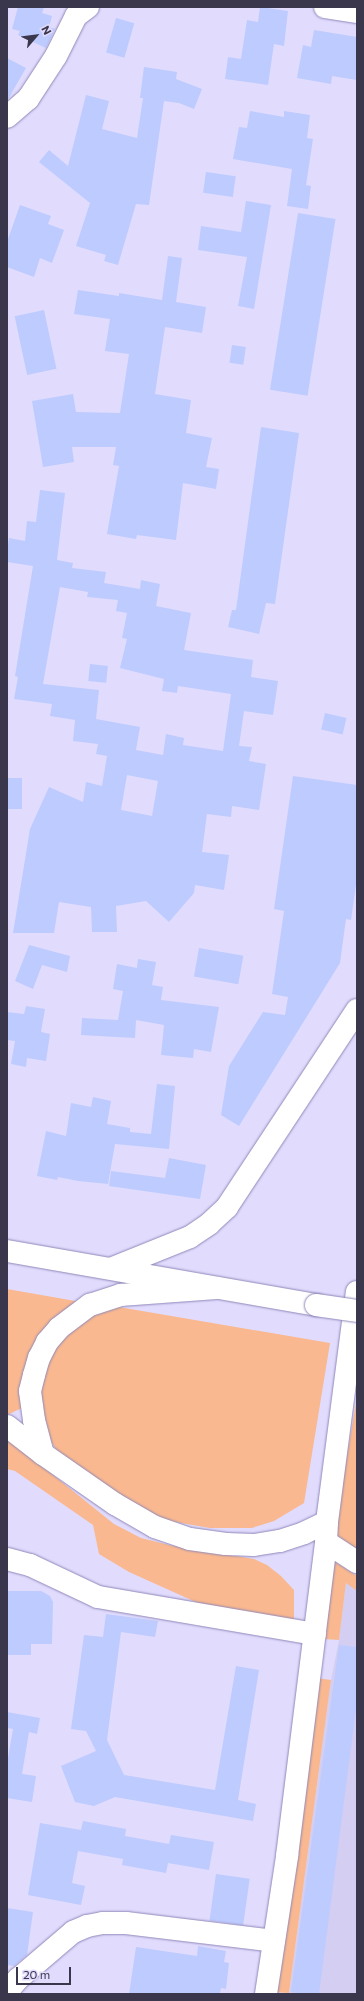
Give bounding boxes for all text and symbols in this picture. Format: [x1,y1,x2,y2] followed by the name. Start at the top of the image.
[16,16,56,56] north arrow
[39,23,55,37] text: N
[18,1959,73,1985] scale bar
[23,1967,50,1981] text: 20 m

